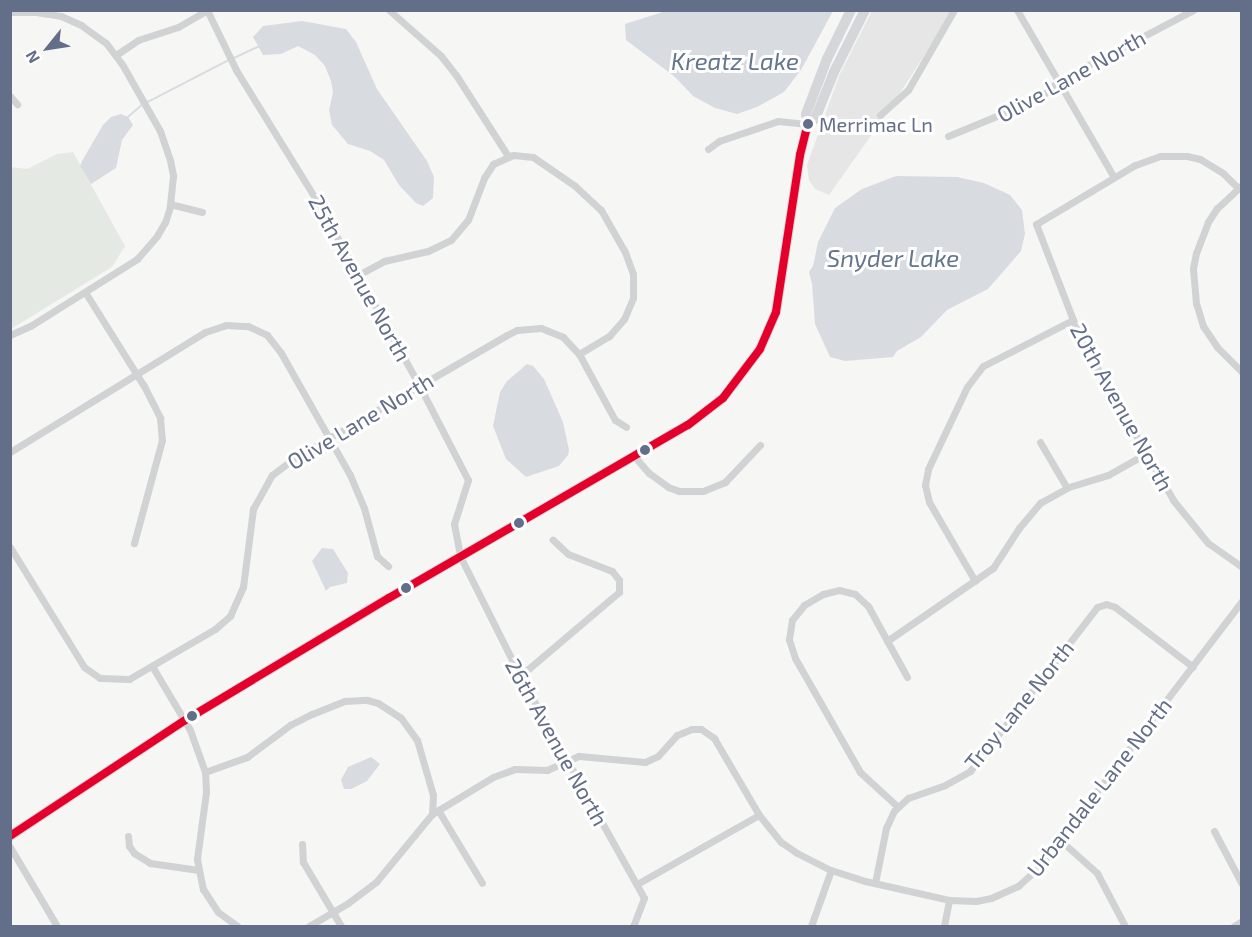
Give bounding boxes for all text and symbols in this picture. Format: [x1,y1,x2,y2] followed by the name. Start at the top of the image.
[18,18,78,78] north arrow
[992,24,1150,128] street label: Olive Lane North
[21,47,43,67] text: N
[671,47,799,75] water label: Kreatz Lake
[819,112,933,136] place label: Merrimac Ln
[802,118,814,130] marker: Merrimac Ln
[303,190,417,366] street label: 25th Avenue North
[827,244,959,272] water label: Snyder Lake
[1065,318,1179,496] street label: 20th Avenue North
[282,367,438,475] street label: Olive Lane North
[639,444,651,456] unlabelled marker
[513,517,525,529] unlabelled marker
[400,582,412,594] unlabelled marker
[959,635,1079,775] street label: Troy Lane North
[500,654,614,830] street label: 26th Avenue North
[1021,692,1177,882] street label: Urbandale Lane North
[186,710,198,722] unlabelled marker

